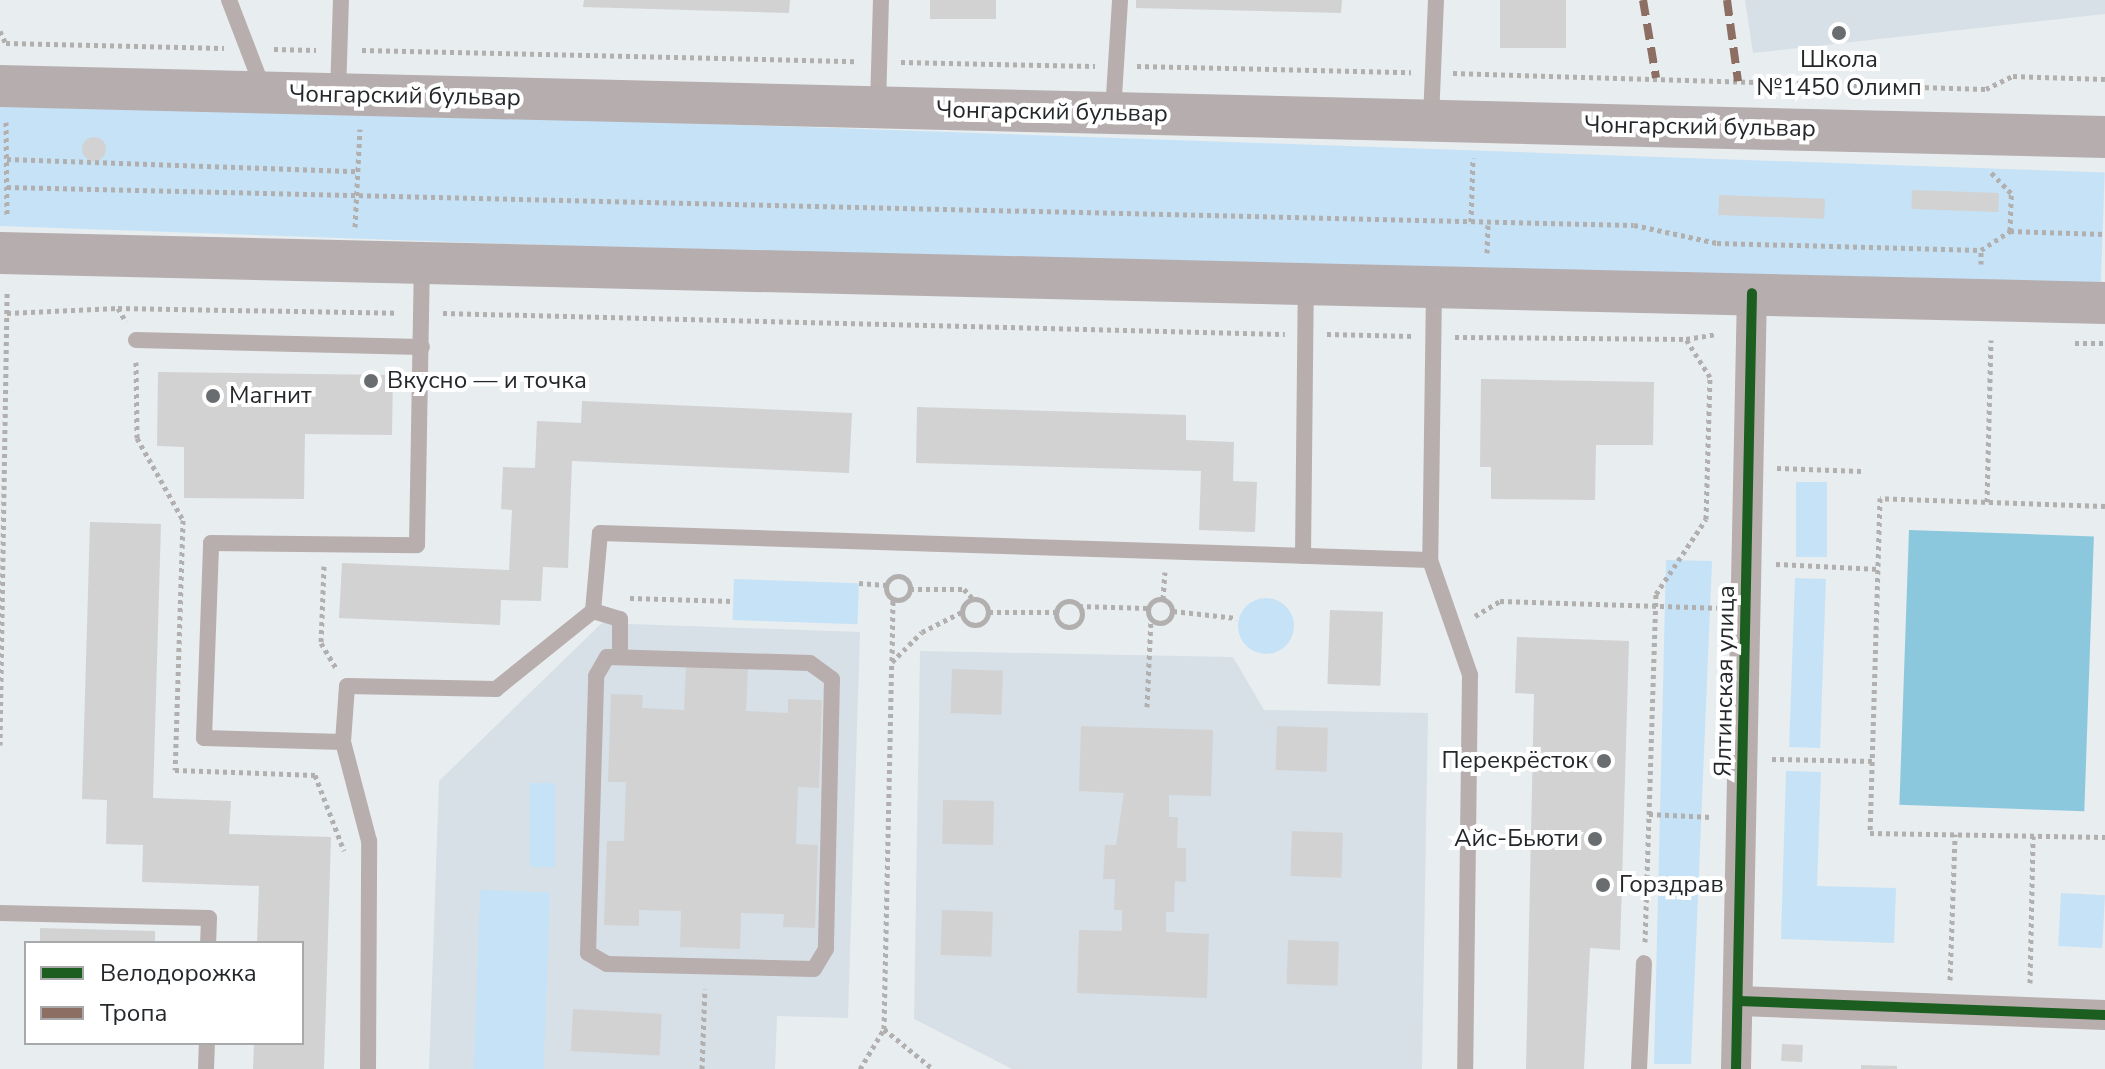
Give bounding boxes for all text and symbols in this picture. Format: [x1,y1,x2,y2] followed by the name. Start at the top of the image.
[1830,24,1848,42] marker: Школа №1450 Олимп
[1756,46,1922,102] place label: Школа №1450 Олимп
[289,80,521,112] street label: Чонгарский бульвар
[936,96,1168,128] street label: Чонгарский бульвар
[1584,111,1816,143] street label: Чонгарский бульвар
[387,367,587,395] place label: Вкусно — и точка
[362,372,380,390] marker: Вкусно — и точка
[229,382,312,410] place label: Магнит
[204,387,222,405] marker: Магнит
[1709,585,1741,777] street label: Ялтинская улица
[1442,747,1588,775] place label: Перекрёсток
[1595,752,1613,770] marker: Перекрёсток
[1454,825,1579,853] place label: Айс-Бьюти
[1586,830,1604,848] marker: Айс-Бьюти
[1619,871,1724,899] place label: Горздрав
[1594,876,1612,894] marker: Горздрав
[24,941,304,1045] legend
[100,957,257,989] text: Велодорожка
[100,997,167,1029] text: Тропа

